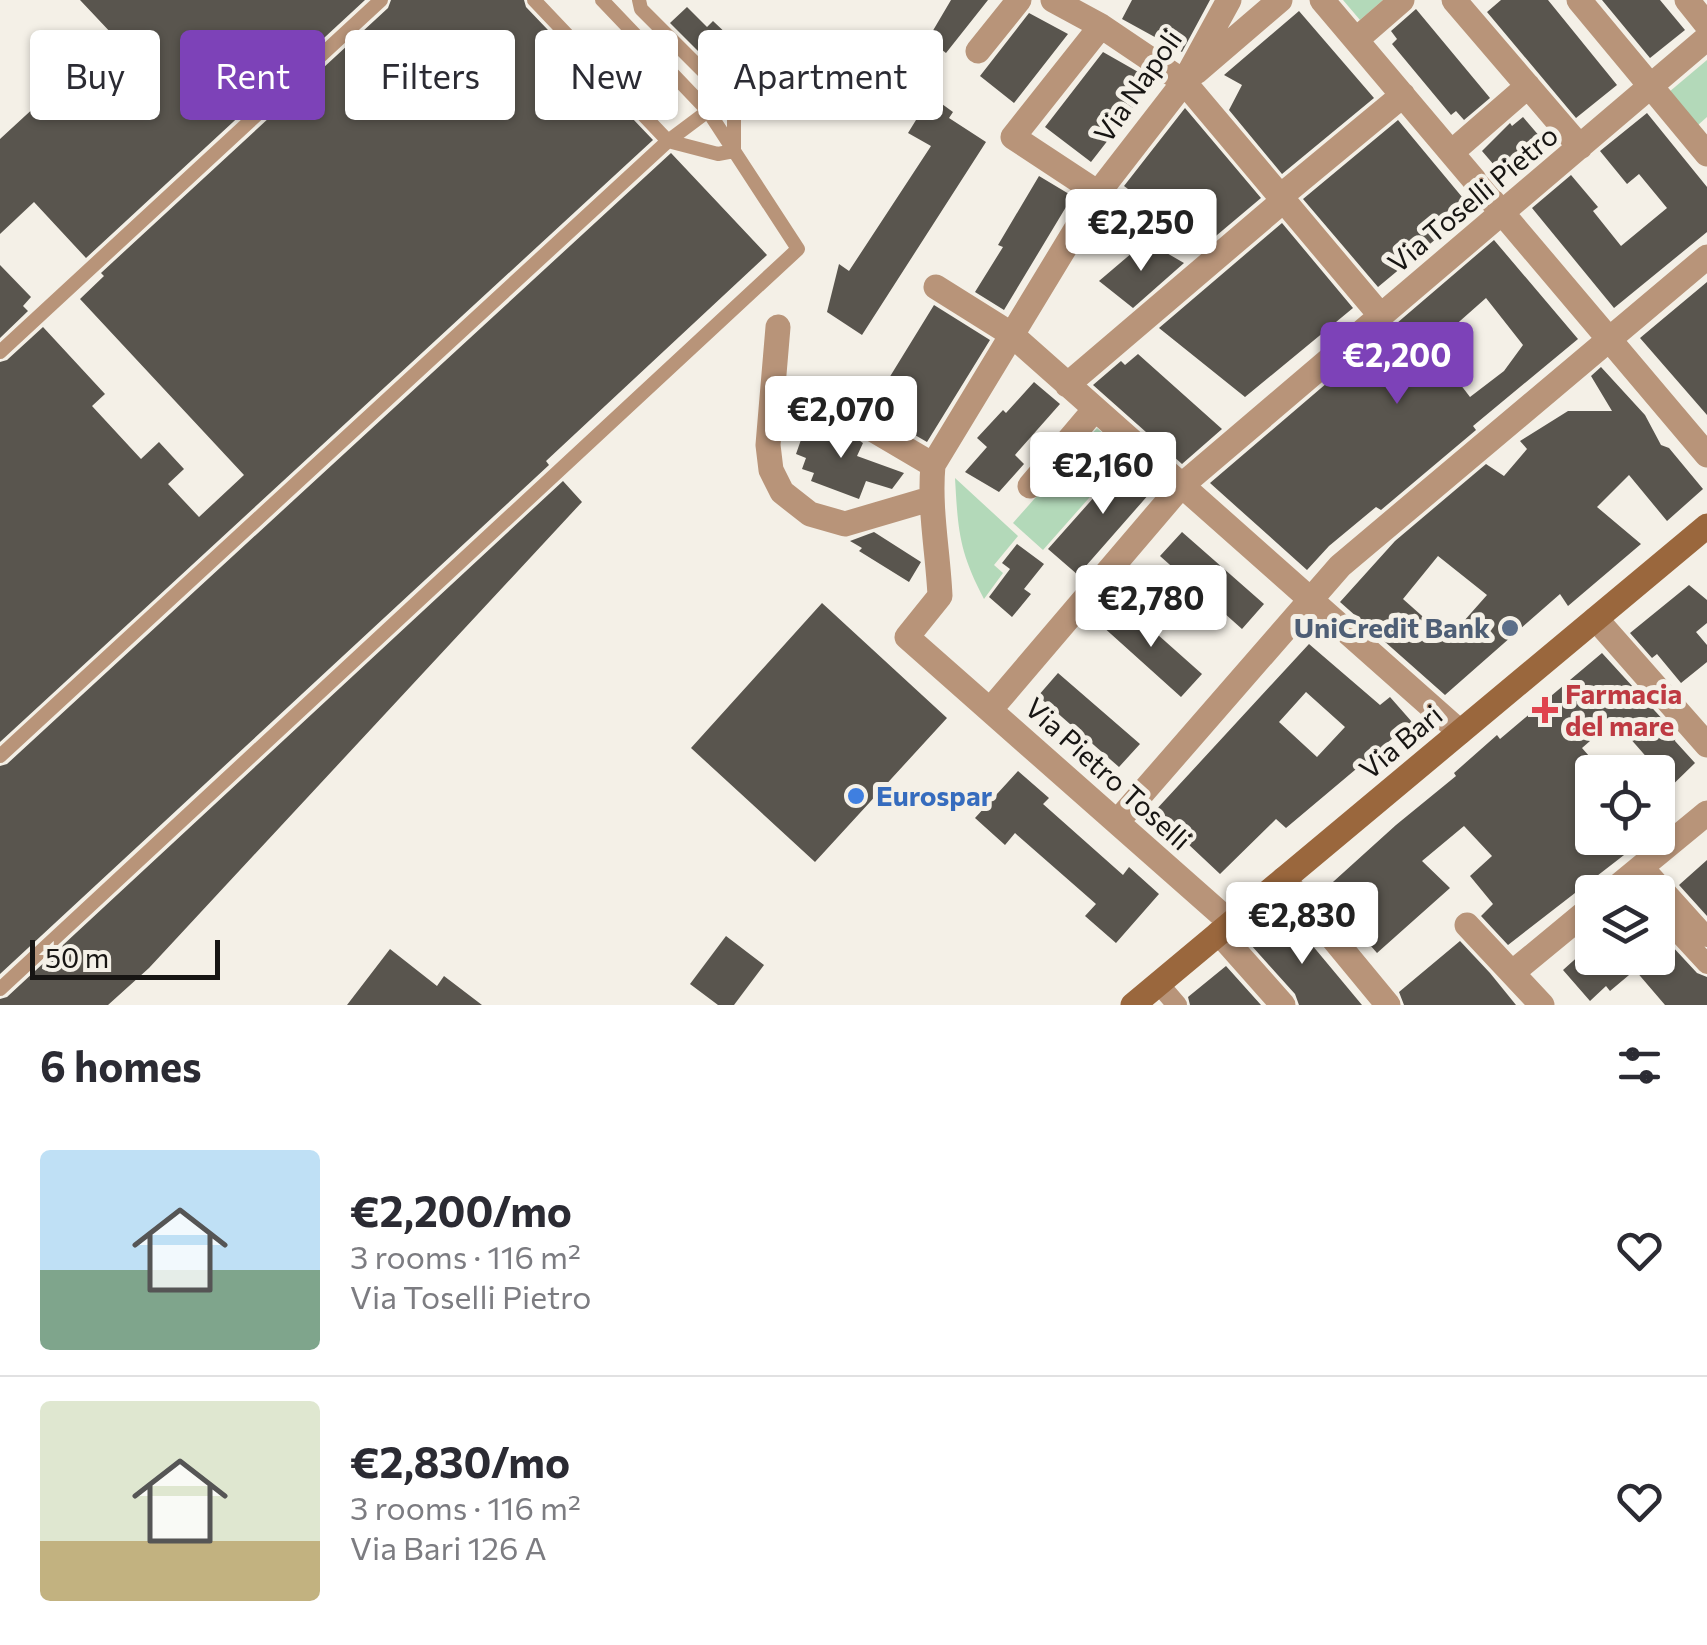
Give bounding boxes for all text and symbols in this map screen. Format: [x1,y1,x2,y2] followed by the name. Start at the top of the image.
[1086,23,1188,148] street label: Via Napoli
[30,30,160,120] chip: Buy
[180,30,325,120] chip: Rent
[345,30,515,120] chip: Filters
[535,30,678,120] chip: New
[698,30,943,120] chip: Apartment
[1381,117,1564,279] street label: Via Toselli Pietro
[1060,189,1222,274] pin: €2,250
[1088,201,1194,241] text: €2,250
[1316,322,1478,407] pin: €2,200
[1342,334,1452,374] text: €2,200
[760,376,922,461] pin: €2,070
[787,388,895,428] text: €2,070
[1022,432,1184,517] pin: €2,160
[1052,444,1154,484] text: €2,160
[1070,565,1232,650] pin: €2,780
[1098,577,1204,617] text: €2,780
[1294,610,1490,644] place label: UniCredit Bank
[1499,617,1521,639] marker: UniCredit Bank
[1565,676,1682,742] place label: Farmacia del mare
[1019,690,1199,857] street label: Via Pietro Toselli
[1352,697,1449,786] street label: Via Bari
[1534,699,1556,721] marker: Farmacia del mare
[1575,755,1675,975] map controls
[1575,755,1675,855] button: locate
[876,778,993,812] place label: Eurospar
[845,785,867,807] marker: Eurospar
[1575,875,1675,975] button: layers
[1221,882,1383,967] pin: €2,830
[1248,894,1356,934] text: €2,830
[30,935,220,980] scale bar
[45,940,109,974] text: 50 m
[1612,1038,1667,1093] icon: filters
[40,1039,202,1091] text: 6 homes
[350,1184,572,1236] text: €2,200/mo
[120,1190,240,1310] icon: home
[1612,1223,1667,1278] icon: heart
[350,1236,581,1276] text: 3 rooms · 116 m²
[350,1276,591,1316] text: Via Toselli Pietro
[350,1435,570,1487] text: €2,830/mo
[120,1441,240,1561] icon: home
[1612,1474,1667,1529] icon: heart
[350,1487,581,1527] text: 3 rooms · 116 m²
[350,1527,547,1567] text: Via Bari 126 A

